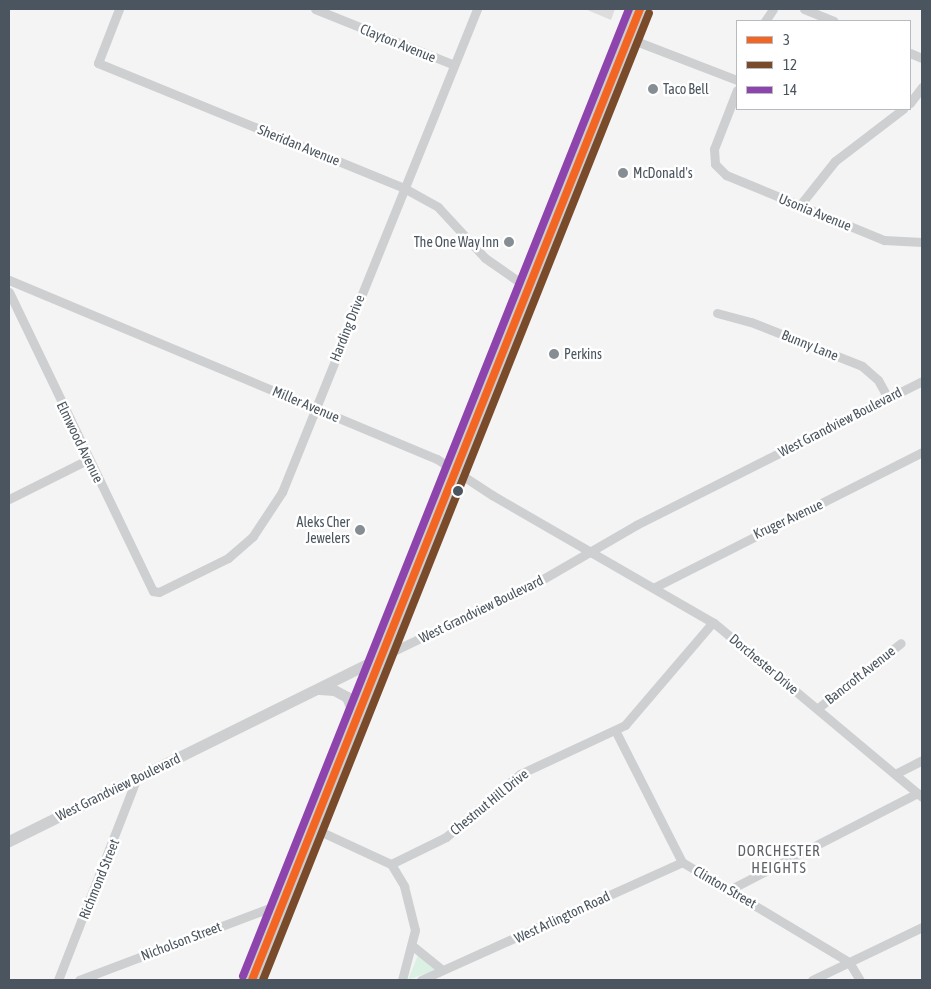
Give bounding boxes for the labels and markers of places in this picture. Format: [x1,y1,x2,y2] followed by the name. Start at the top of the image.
[663,81,709,97] place label: Taco Bell
[647,83,659,95] marker: Taco Bell
[633,165,693,181] place label: McDonald's
[617,167,629,179] marker: McDonald's
[414,234,499,250] place label: The One Way Inn
[503,236,515,248] marker: The One Way Inn
[564,346,602,362] place label: Perkins
[548,348,560,360] marker: Perkins
[453,486,463,496] unlabelled marker
[297,514,350,546] place label: Aleks Cher Jewelers
[354,524,366,536] marker: Aleks Cher Jewelers

